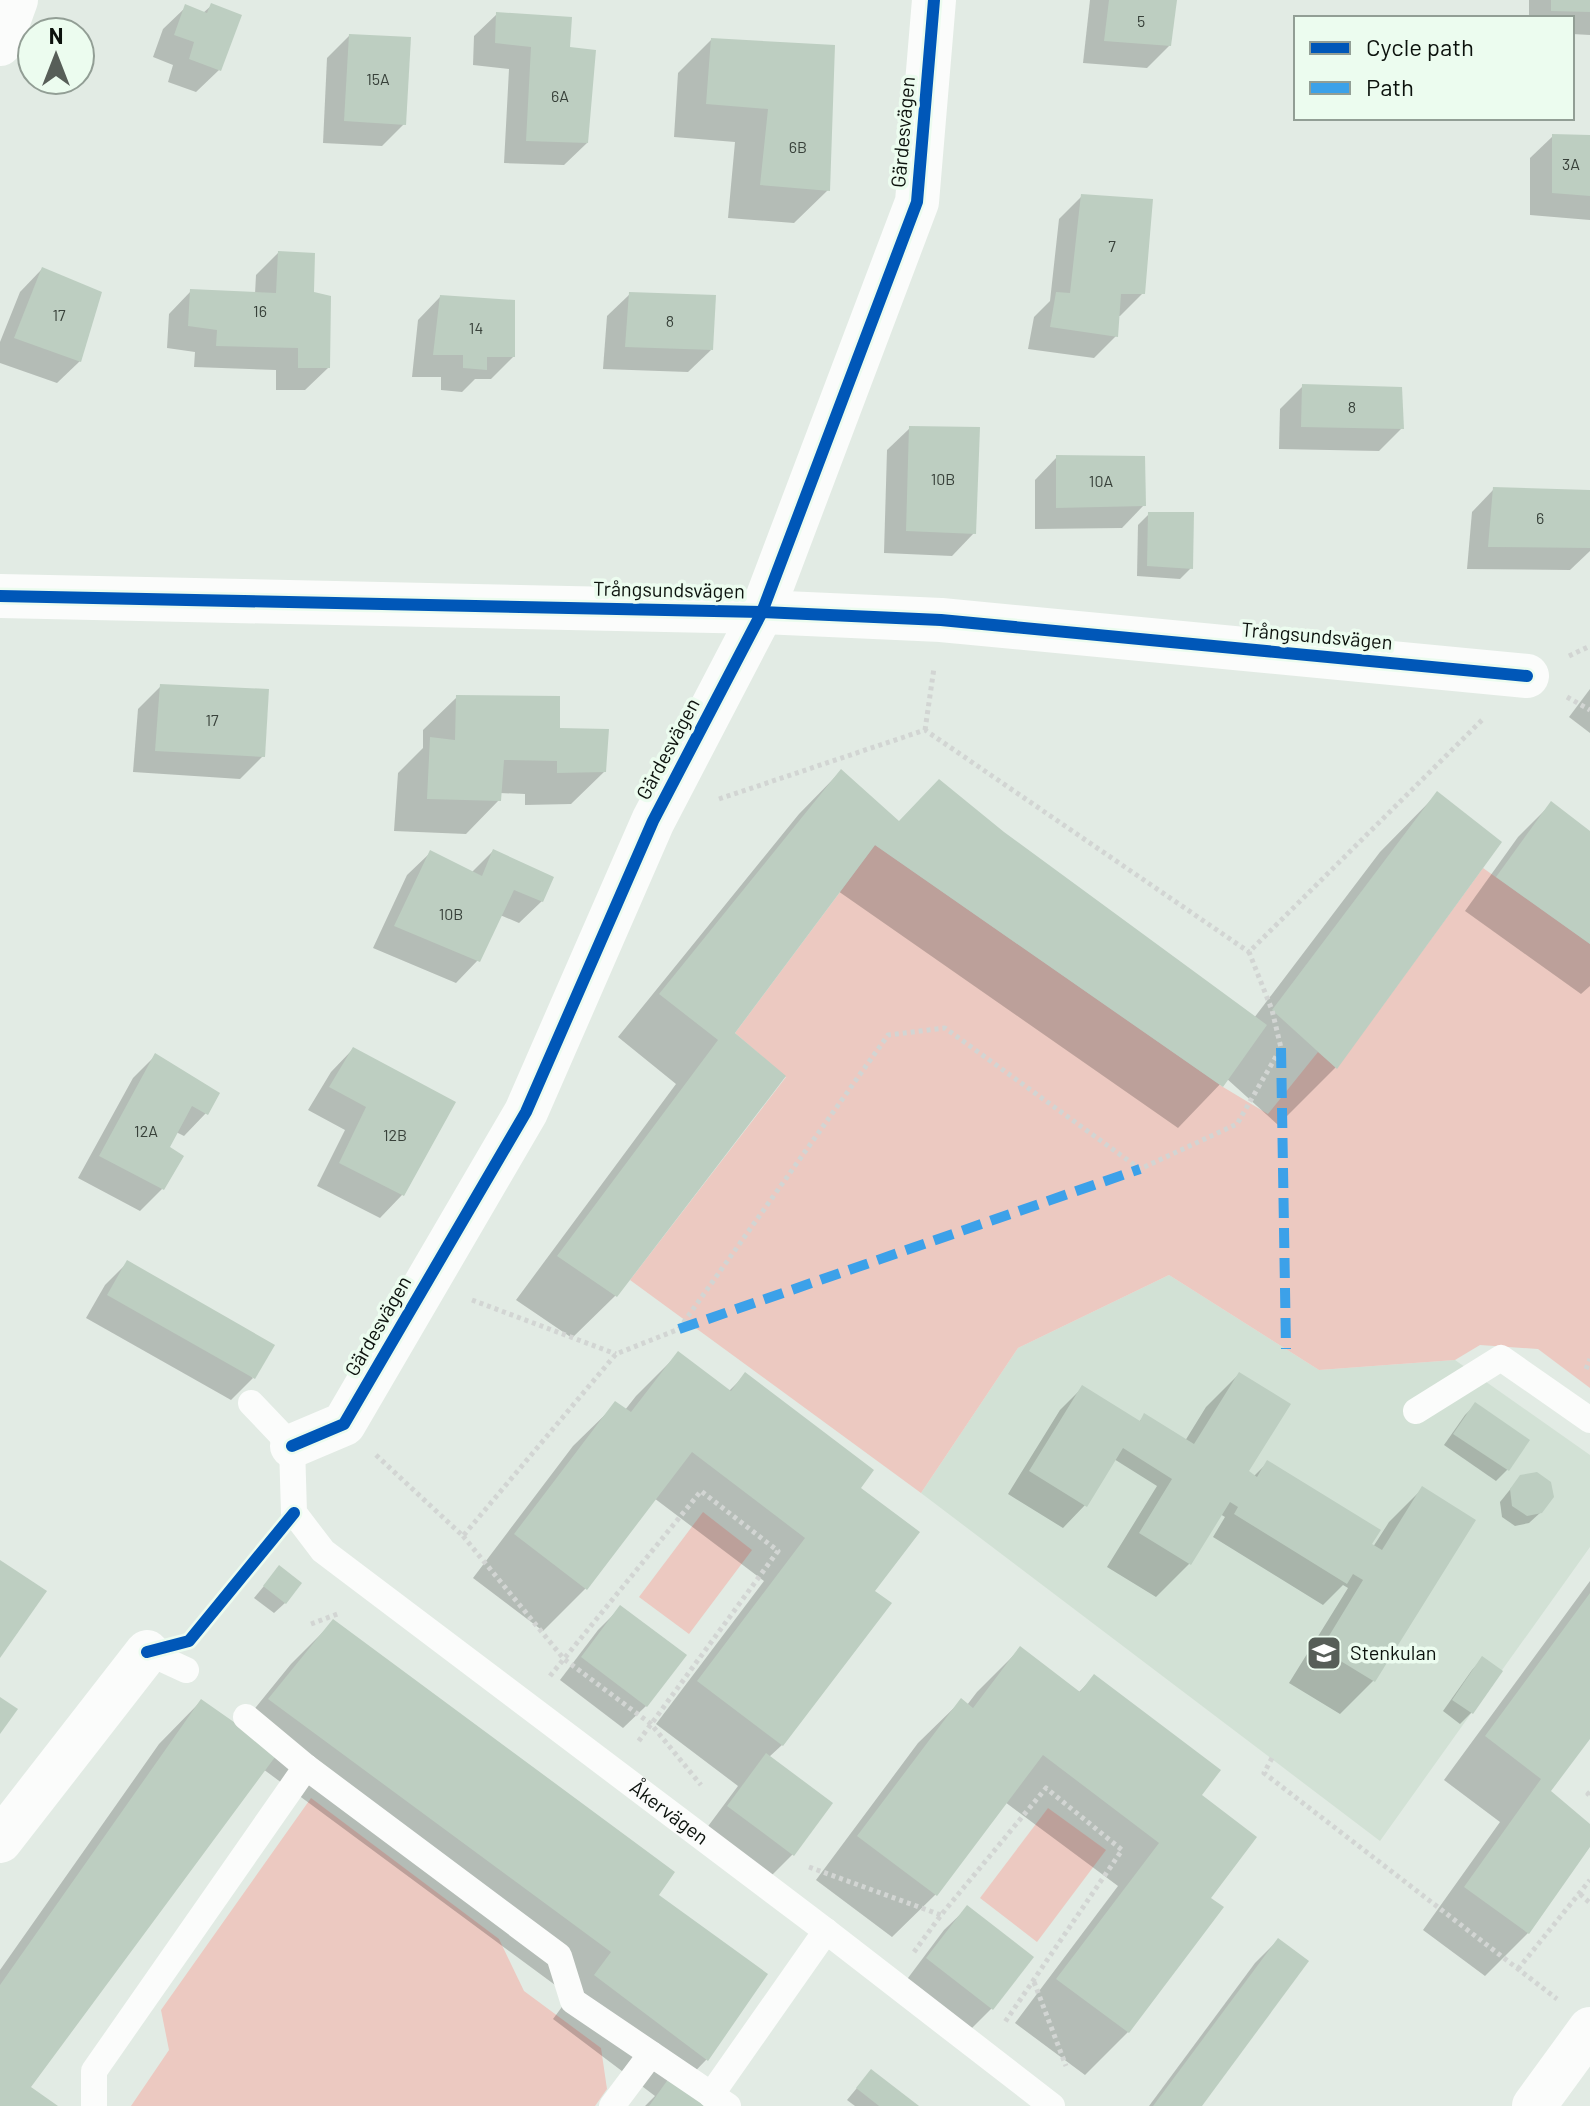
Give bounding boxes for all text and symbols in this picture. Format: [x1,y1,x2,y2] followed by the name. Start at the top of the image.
[1137,11,1145,30] house number: 5
[16,16,96,96] north arrow
[1294,16,1574,120] legend
[49,22,63,48] text: N
[1366,32,1474,61] text: Cycle path
[366,69,390,88] house number: 15A
[1366,72,1414,101] text: Path
[885,75,919,189] street label: Gärdesvägen
[551,86,569,105] house number: 6A
[789,137,807,156] house number: 6B
[1562,154,1580,173] house number: 3A
[1108,236,1116,255] house number: 7
[253,301,267,320] house number: 16
[52,305,66,324] house number: 17
[666,311,674,330] house number: 8
[469,318,483,337] house number: 14
[1348,397,1356,416] house number: 8
[931,469,955,488] house number: 10B
[1089,471,1113,490] house number: 10A
[1536,508,1544,527] house number: 6
[593,576,745,602] street label: Trångsundsvägen
[1241,616,1394,654] street label: Trångsundsvägen
[630,694,704,803] street label: Gärdesvägen
[205,710,219,729] house number: 17
[439,904,463,923] house number: 10B
[134,1121,158,1140] house number: 12A
[383,1125,407,1144] house number: 12B
[339,1271,415,1380] street label: Gärdesvägen
[1305,1634,1343,1672] school or university icon: Stenkulan
[1350,1640,1436,1664] place label: Stenkulan
[626,1774,714,1849] street label: Åkervägen

